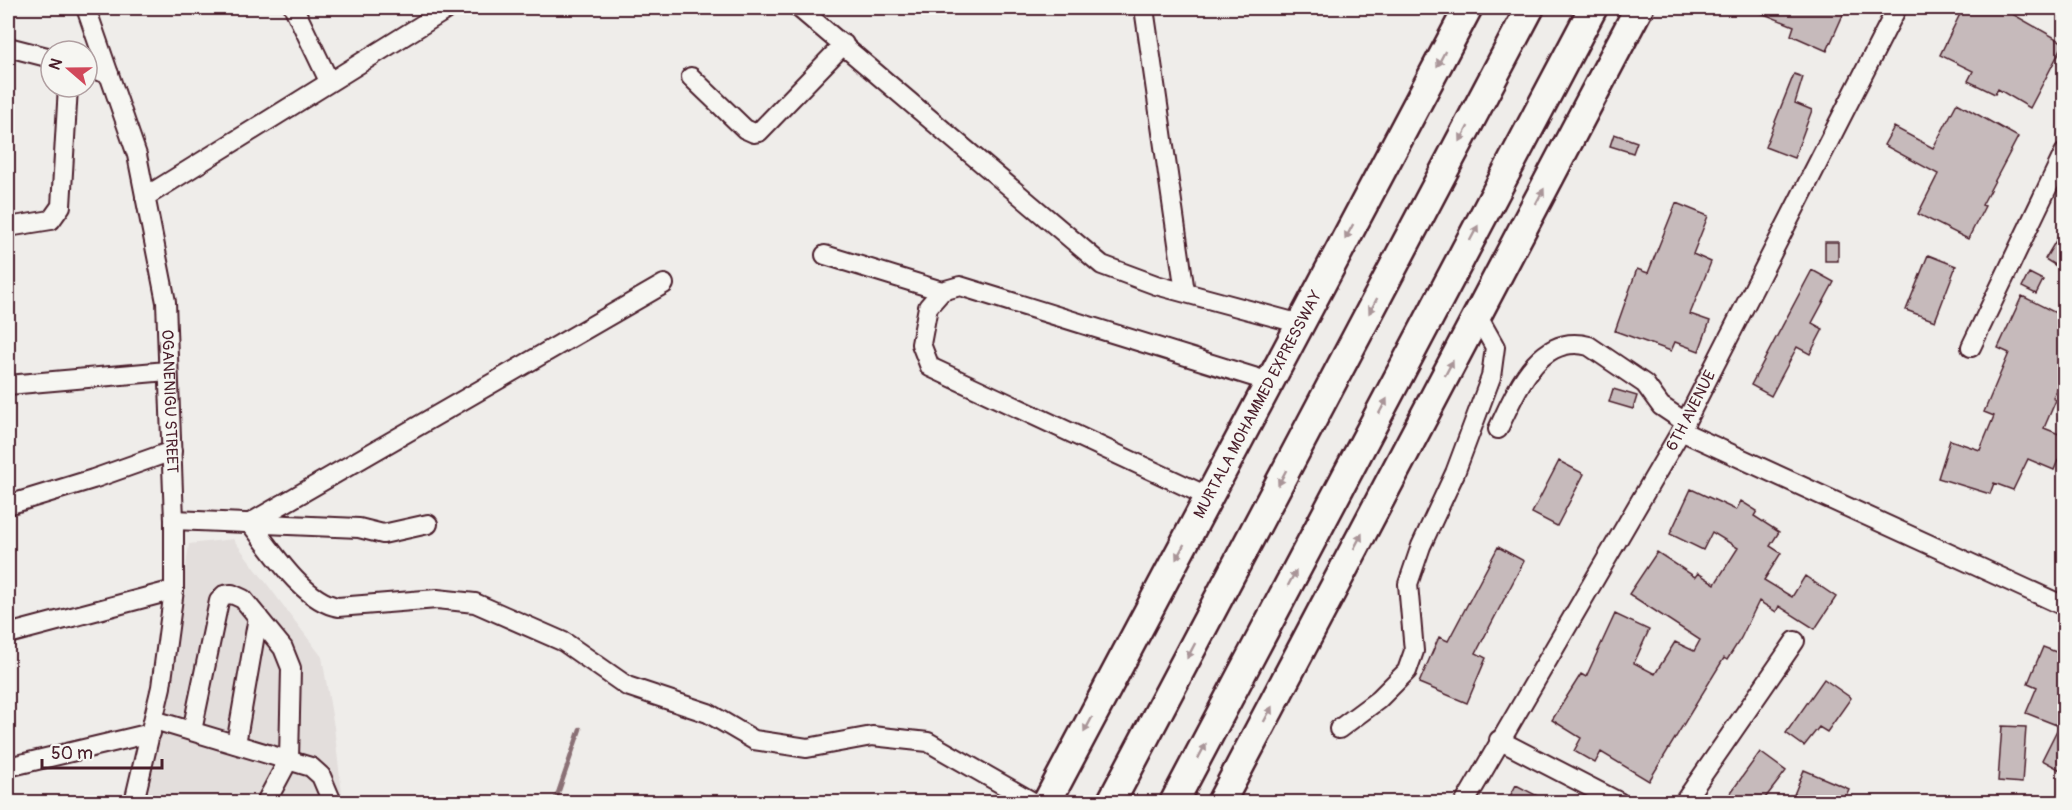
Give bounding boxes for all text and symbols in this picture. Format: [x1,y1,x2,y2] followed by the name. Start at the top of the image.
[39,39,99,99] north arrow
[1436,51,1445,68] one-way arrow
[45,56,67,73] text: N
[1459,125,1469,142] one-way arrow
[1535,187,1545,204] one-way arrow
[1345,223,1354,240] one-way arrow
[1469,224,1479,241] one-way arrow
[1189,287,1326,522] street label: MURTALA MOHAMMED EXPRESSWAY
[1368,298,1378,315] one-way arrow
[157,329,182,474] street label: OGANENIGU STREET
[1444,360,1454,377] one-way arrow
[1662,367,1720,454] street label: 6TH AVENUE
[1378,397,1388,414] one-way arrow
[1277,470,1287,487] one-way arrow
[1353,532,1363,549] one-way arrow
[1175,544,1184,561] one-way arrow
[1288,570,1297,587] one-way arrow
[1186,643,1196,660] one-way arrow
[1263,705,1272,722] one-way arrow
[1083,716,1093,733] one-way arrow
[42,732,162,770] scale bar
[51,742,93,765] text: 50 m
[1197,742,1206,759] one-way arrow

